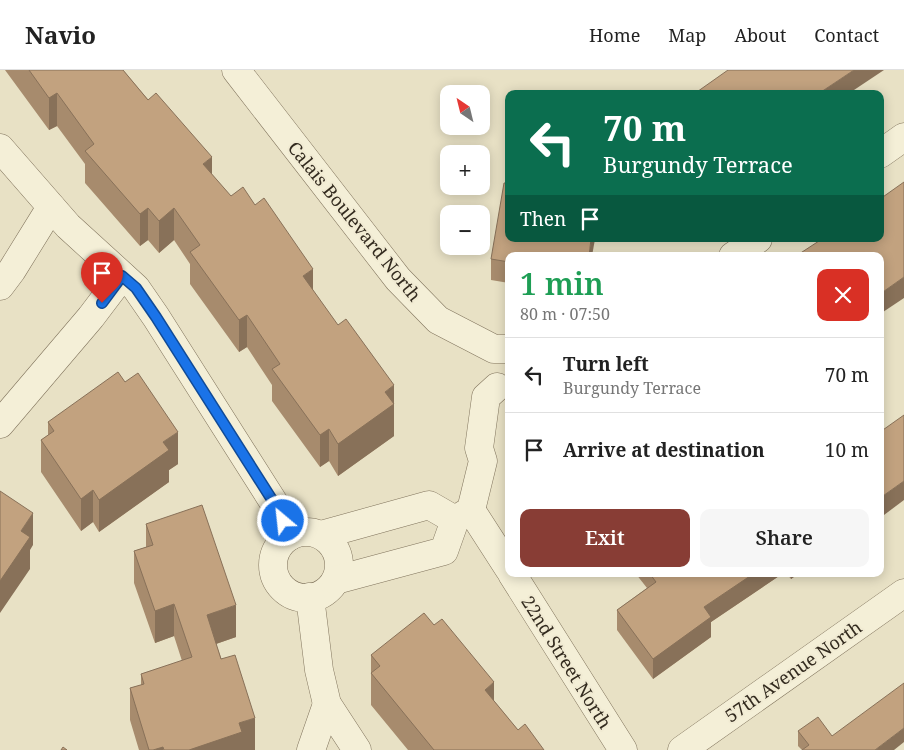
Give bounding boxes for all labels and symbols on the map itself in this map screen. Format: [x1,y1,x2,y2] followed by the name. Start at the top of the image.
[440,85,490,135] north arrow
[283,136,427,306] street label: Calais Boulevard North
[81,252,123,303] pin
[256,494,308,546] position arrow
[516,591,618,733] street label: 22nd Street North
[720,615,866,727] street label: 57th Avenue North

